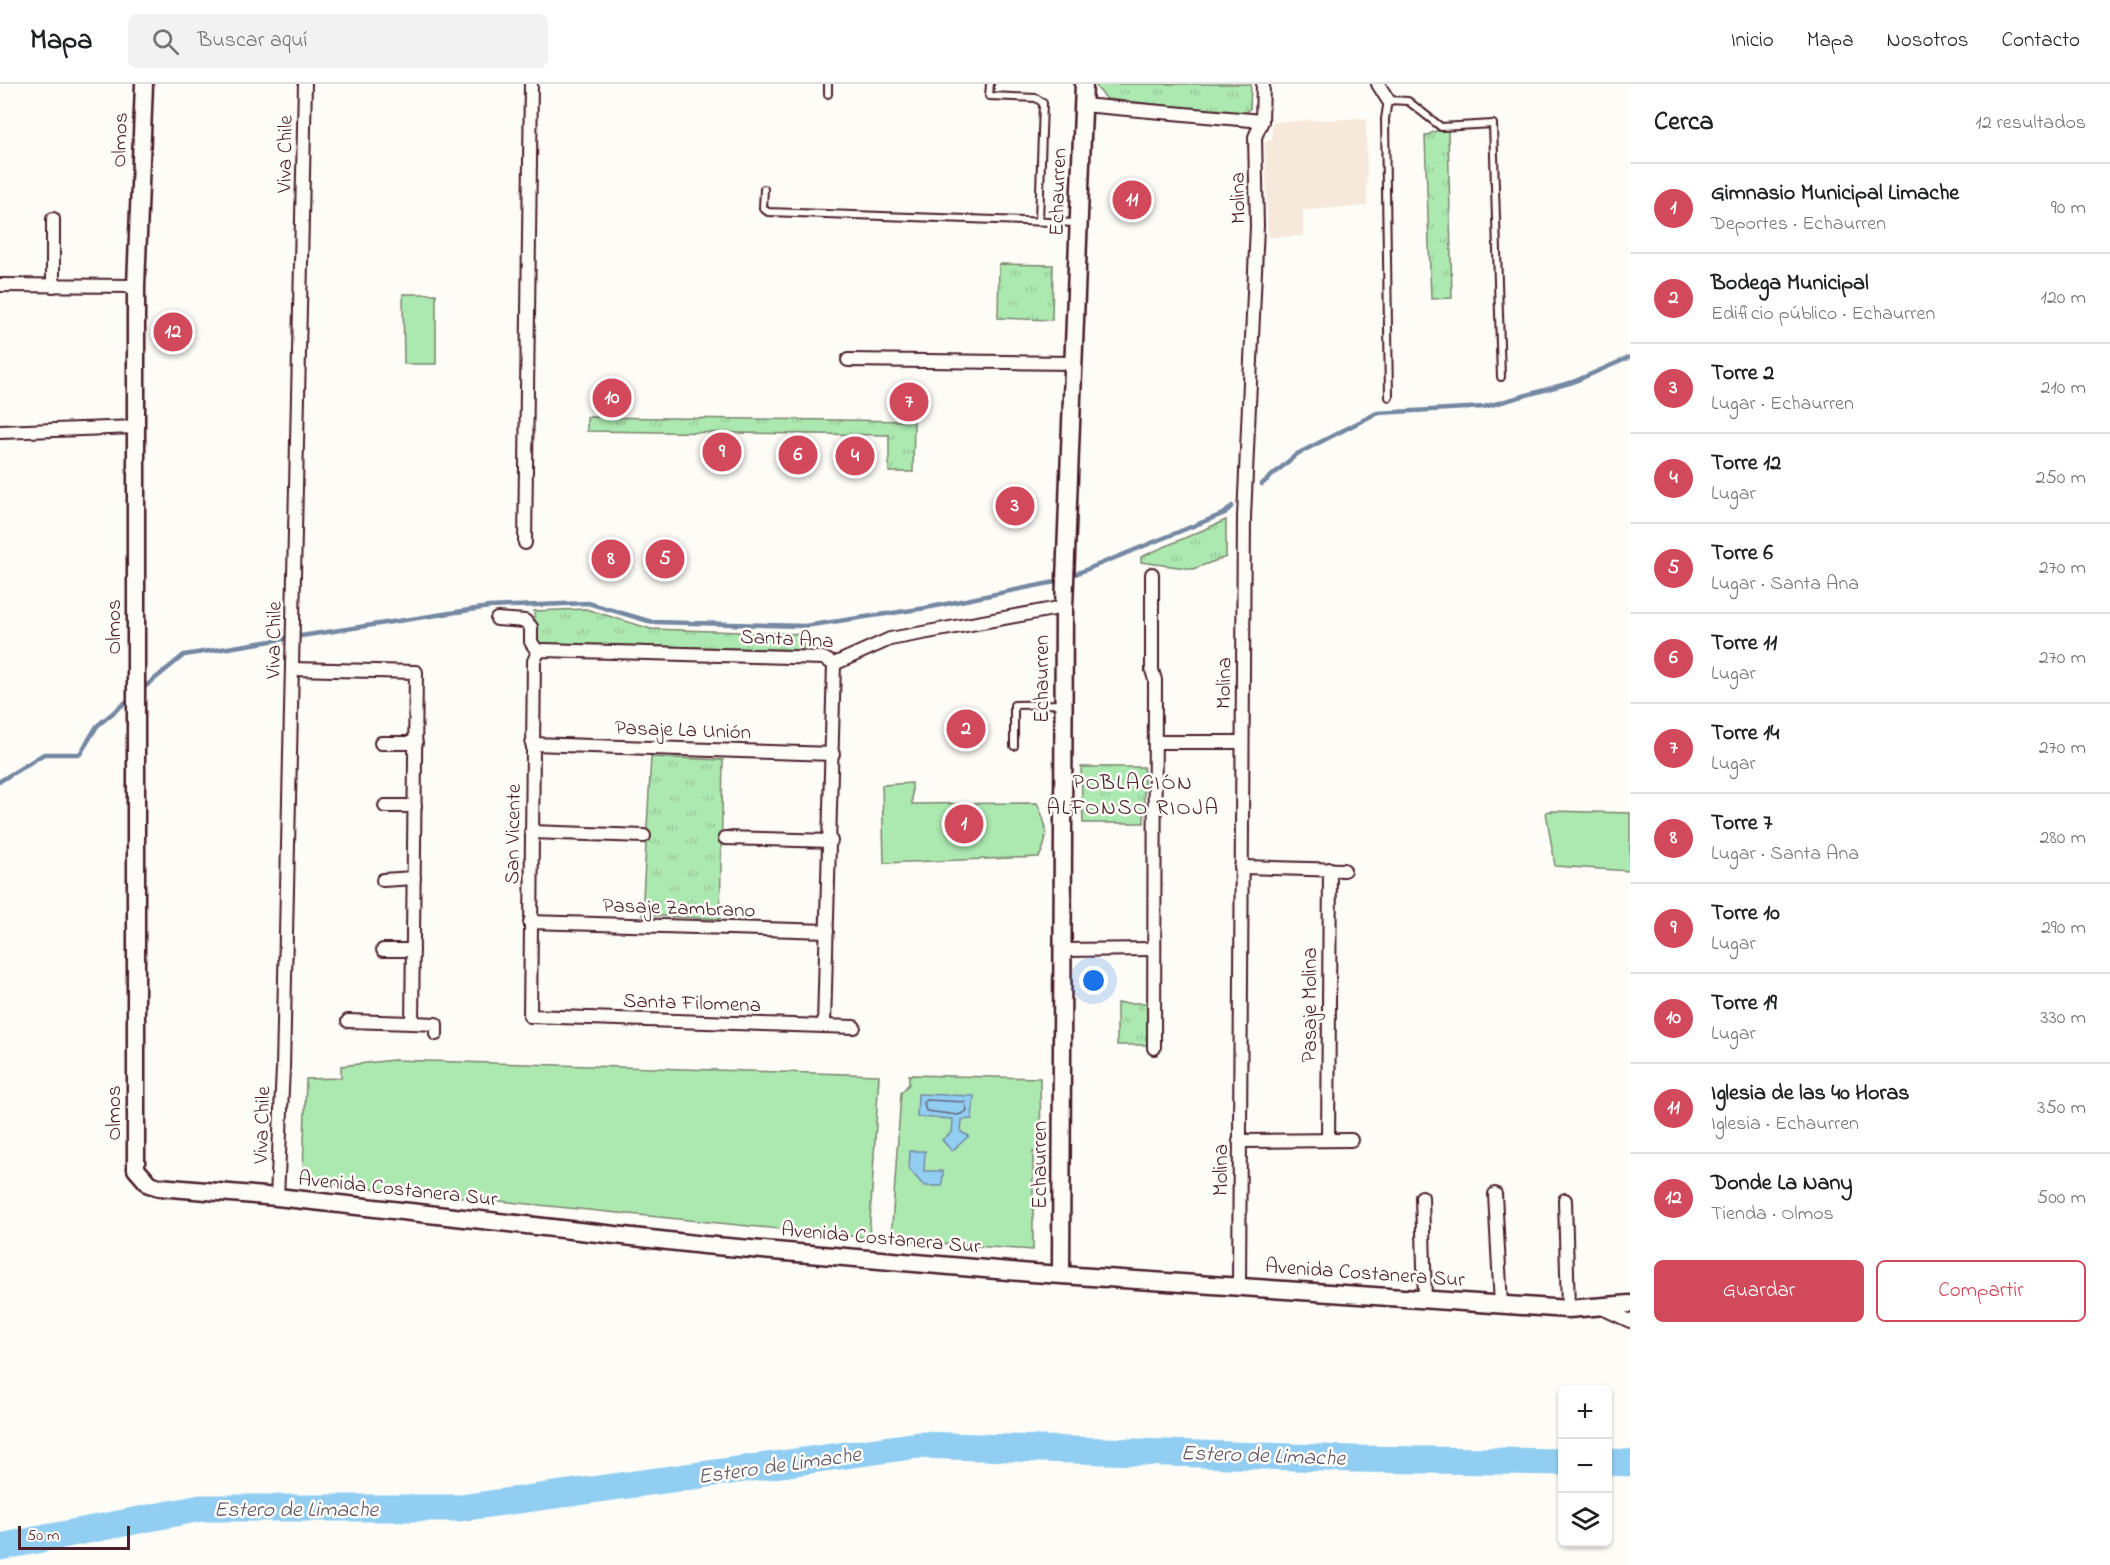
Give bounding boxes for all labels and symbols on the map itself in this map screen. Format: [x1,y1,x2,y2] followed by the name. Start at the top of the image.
[105,112,137,168] street label: Olmos
[270,114,302,194] street label: Viva Chile
[1042,148,1076,237] street label: Echaurren
[1224,172,1254,224] street label: Molina
[1112,178,1152,222] pin: 11
[154,310,192,354] pin: 12
[592,376,632,420] pin: 10
[890,380,928,424] pin: 7
[702,430,742,475] pin: 9
[778,432,818,478] pin: 6
[836,434,874,478] pin: 4
[996,484,1034,528] pin: 3
[592,536,630,582] pin: 8
[646,536,684,582] pin: 5
[100,599,130,655] street label: Olmos
[259,600,291,680] street label: Viva Chile
[739,623,834,657] street label: Santa Ana
[1028,635,1058,723] street label: Echaurren
[1210,657,1240,709] street label: Molina
[946,706,986,752] pin: 2
[614,714,751,748] street label: Pasaje La Unión
[1046,768,1220,825] district label: POBLACIÓN ALFONSO RIOJA
[498,783,530,885] street label: San Vicente
[944,802,984,846] pin: 1
[602,891,756,927] street label: Pasaje Zambrano
[1296,947,1326,1063] street label: Pasaje Molina
[1079,966,1108,995] your location
[622,987,761,1021] street label: Santa Filomena
[100,1085,130,1141] street label: Olmos
[247,1085,279,1165] street label: Viva Chile
[1026,1121,1056,1209] street label: Echaurren
[1207,1144,1237,1196] street label: Molina
[297,1165,499,1215] street label: Avenida Costanera Sur
[780,1215,982,1263] street label: Avenida Costanera Sur
[1264,1252,1466,1296] street label: Avenida Costanera Sur
[1180,1438,1347,1476] water label: Estero de Limache
[696,1440,864,1494] water label: Estero de Limache
[214,1495,379,1527] water label: Estero de Limache
[18,1523,130,1550] scale bar

